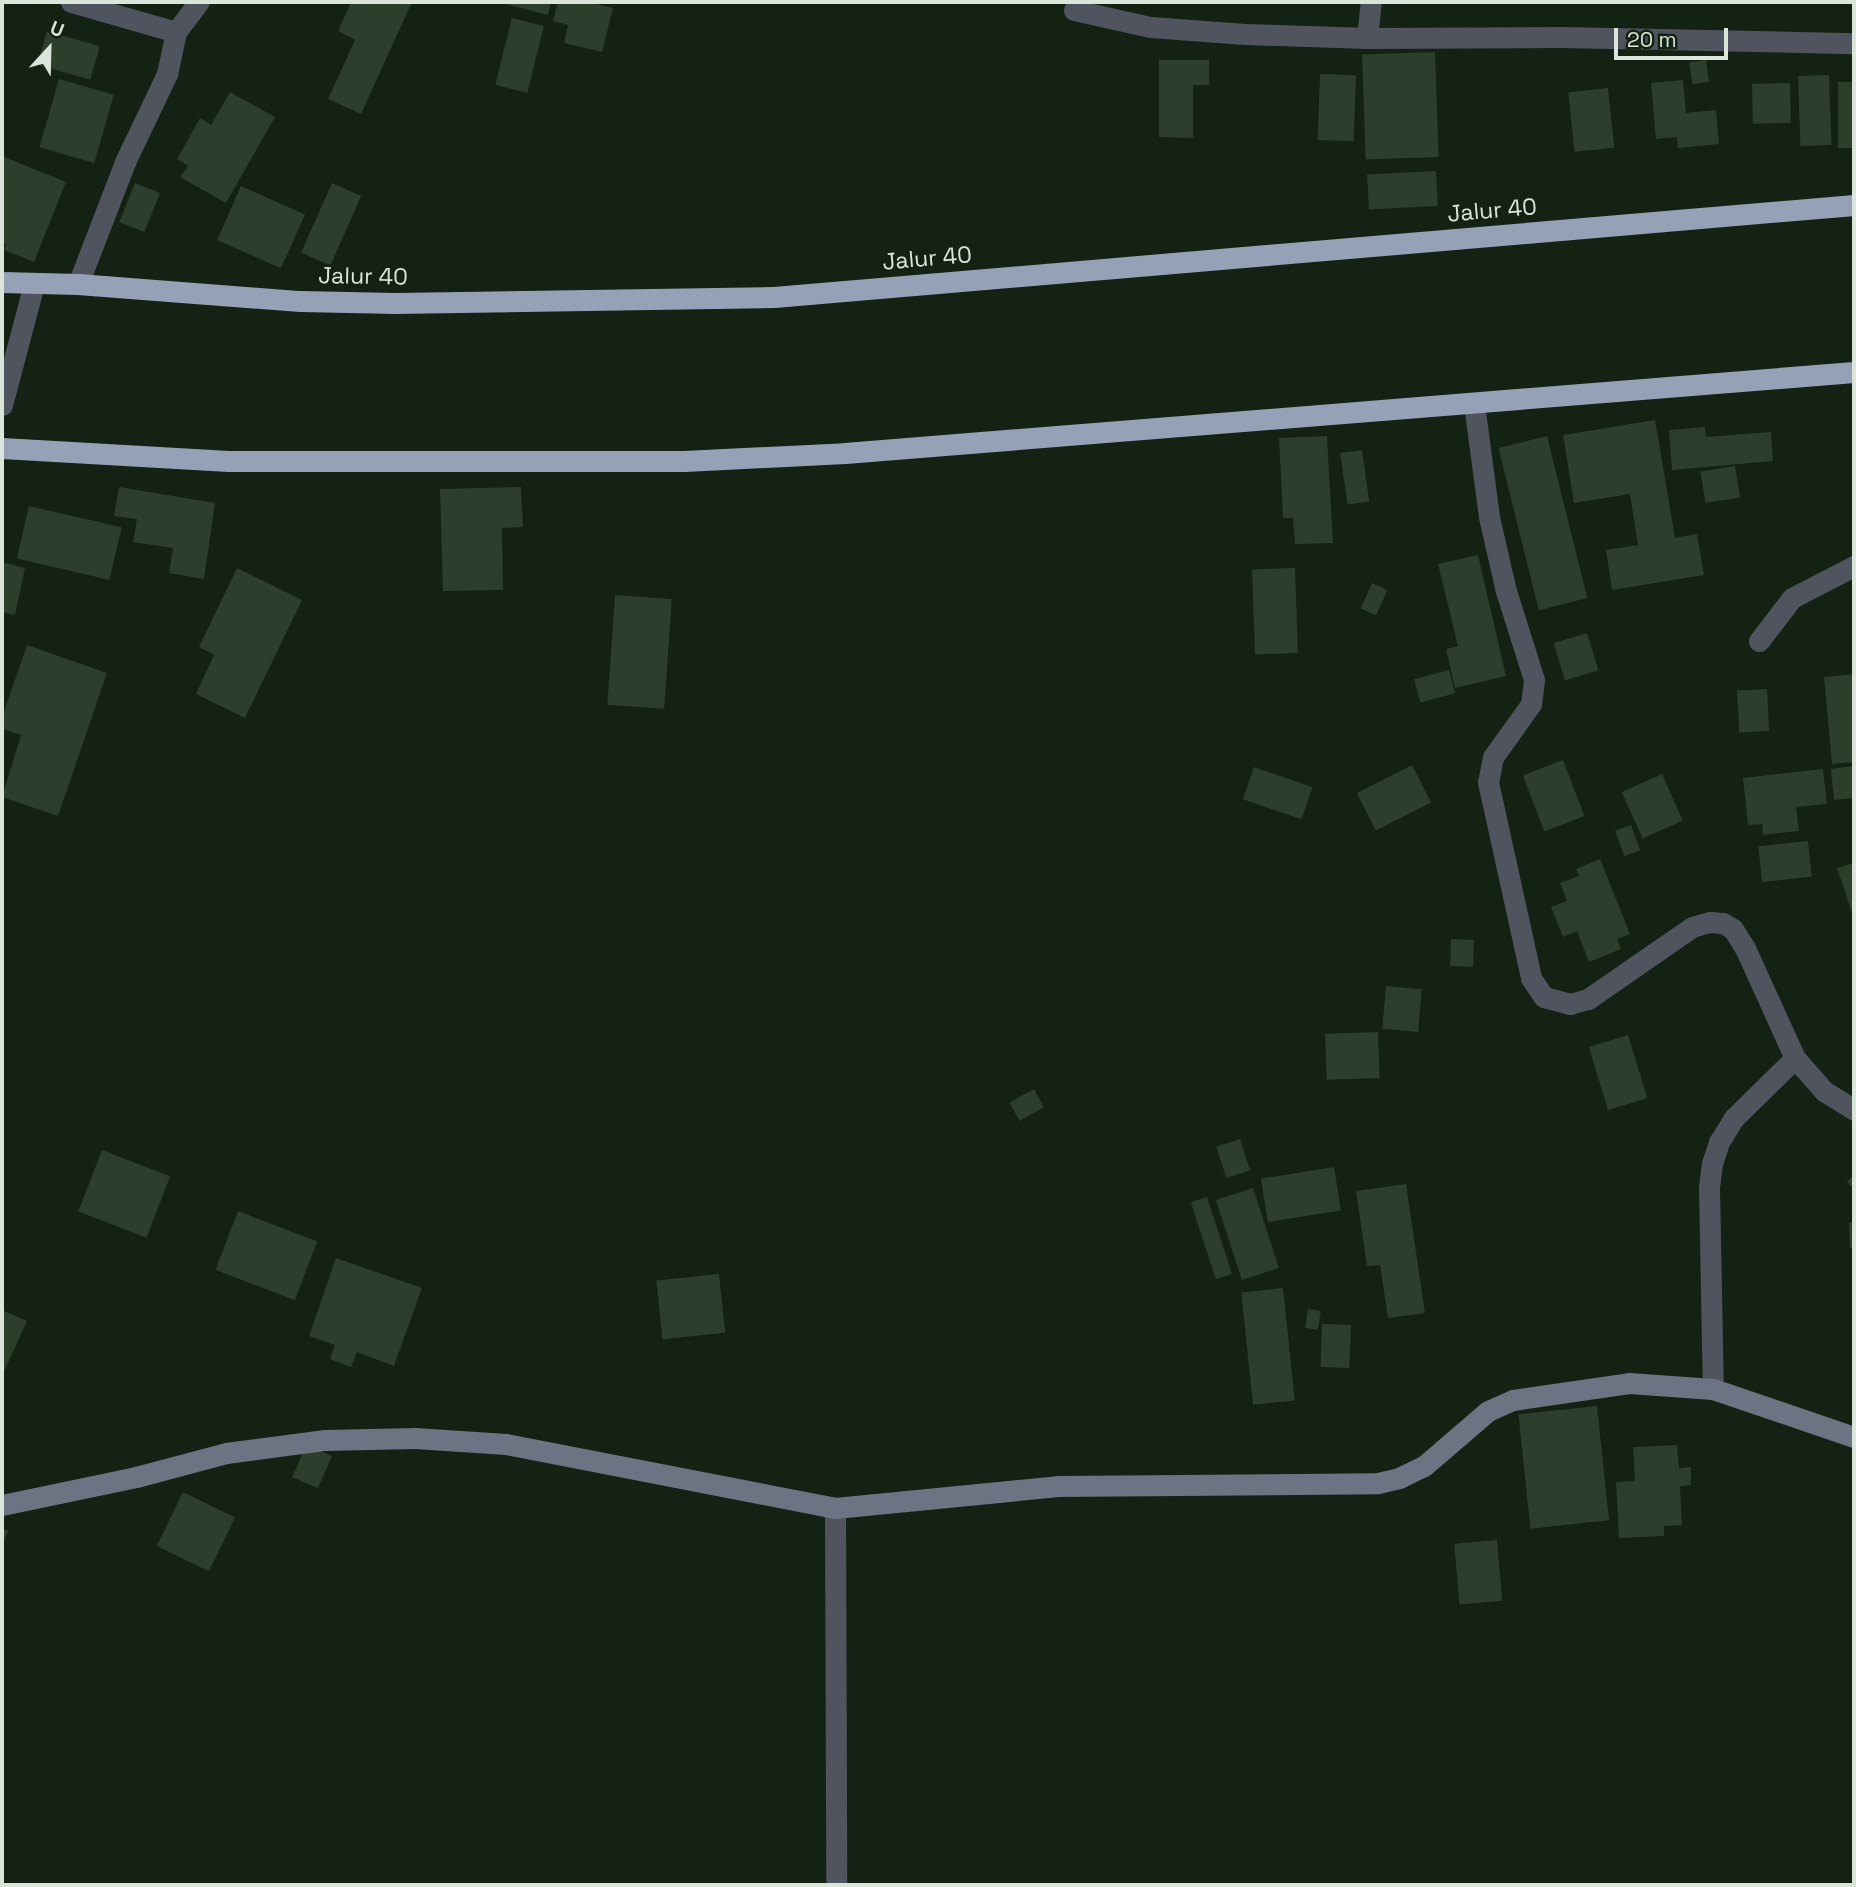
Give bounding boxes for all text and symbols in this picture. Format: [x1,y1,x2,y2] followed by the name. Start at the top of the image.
[14,14,84,84] north arrow
[1618,14,1732,58] scale bar
[46,15,68,43] text: U
[1627,26,1677,53] text: 20 m
[1446,192,1538,228] street label: Jalur 40
[881,240,973,276] street label: Jalur 40
[318,261,408,291] street label: Jalur 40

